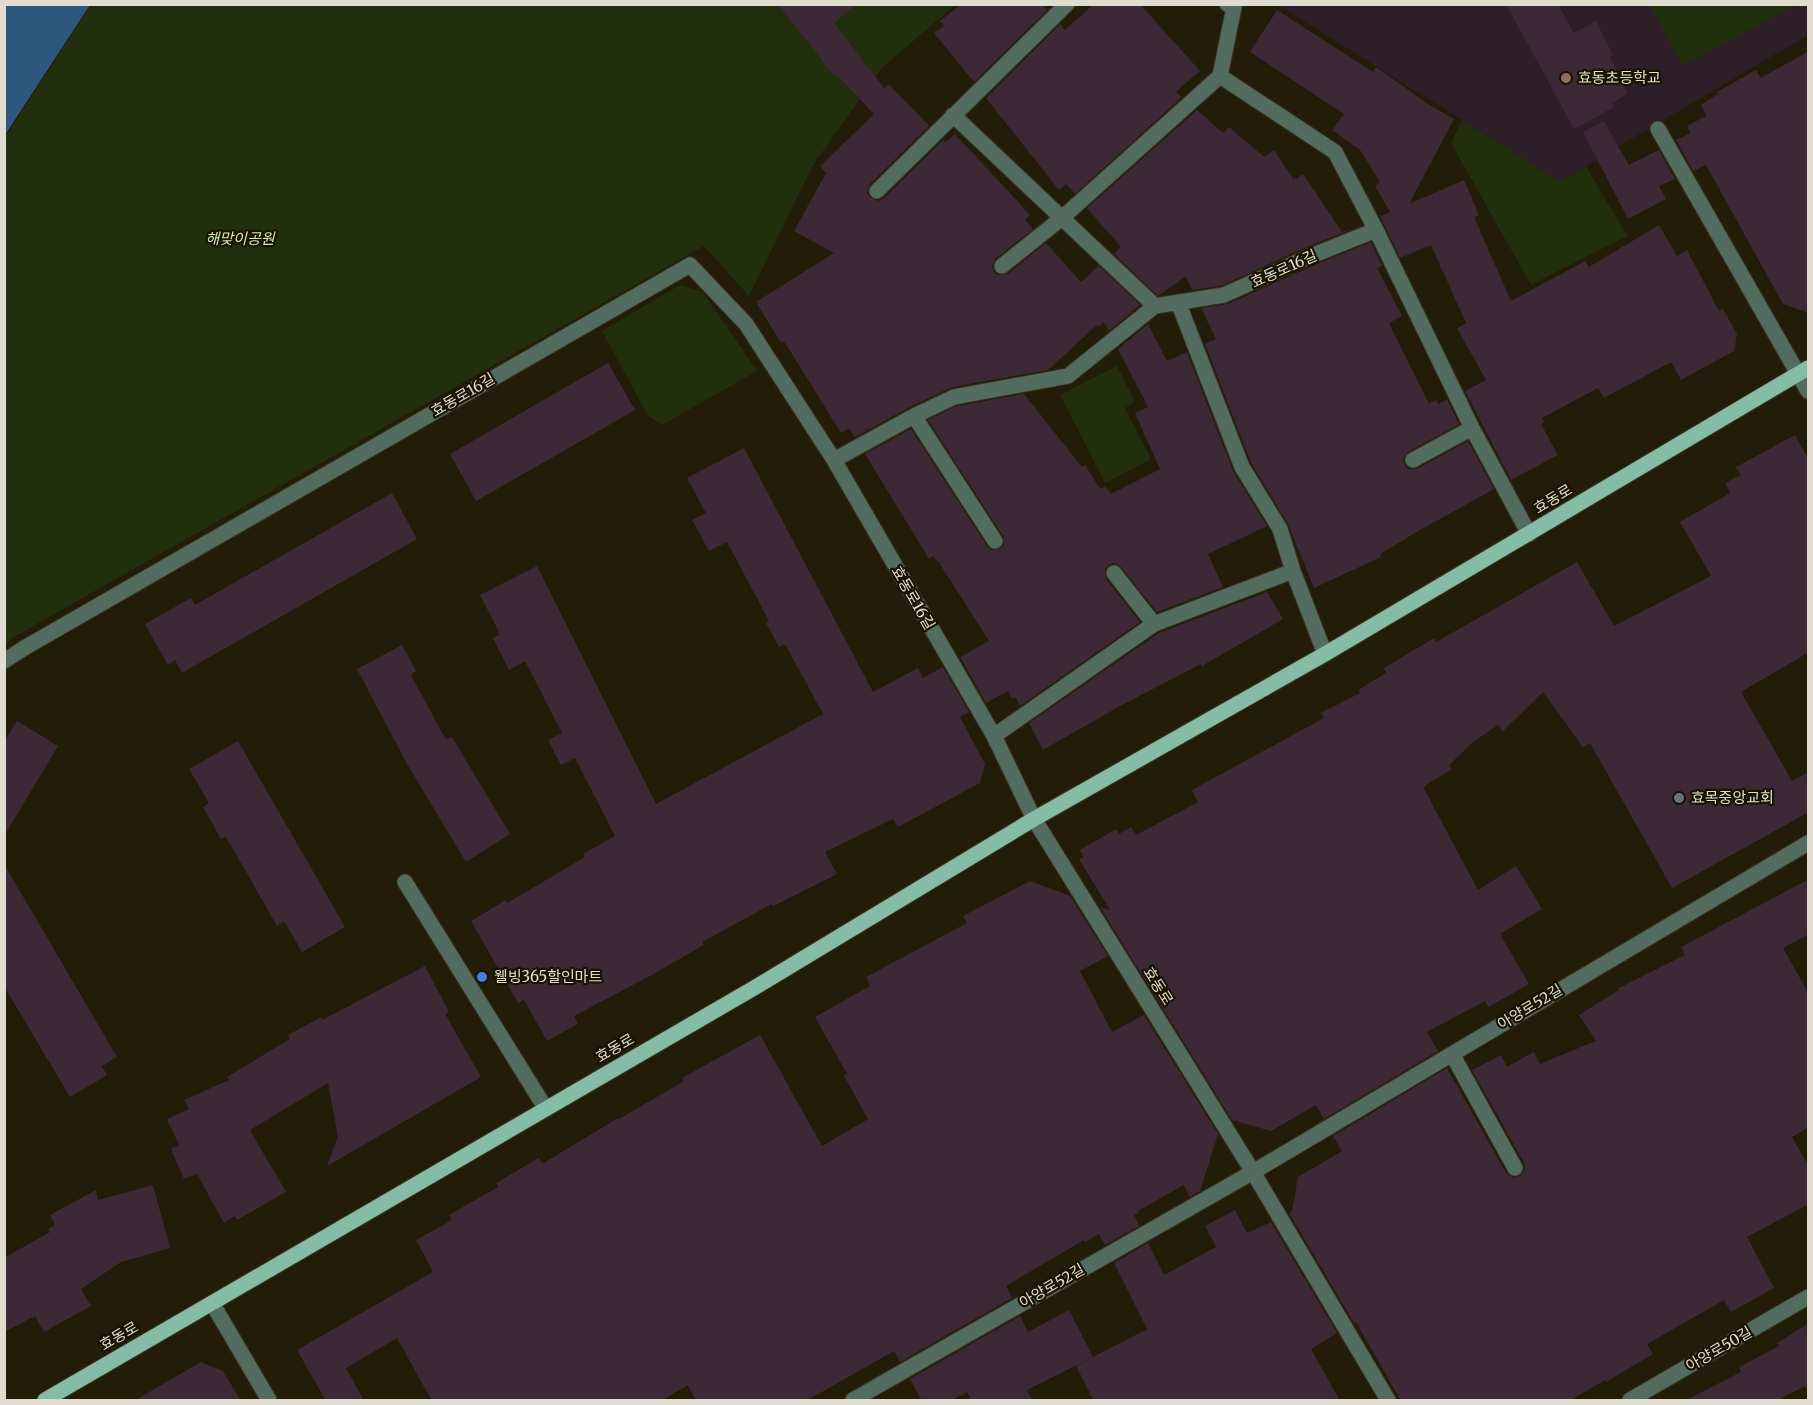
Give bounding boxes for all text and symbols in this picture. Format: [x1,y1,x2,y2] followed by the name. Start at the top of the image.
[1578,68,1661,87] place label: 효동초등학교
[1559,71,1573,85] marker: 효동초등학교
[205,229,276,248] park label: 해맞이공원
[1248,246,1320,292] street label: 효동로16길
[427,369,498,420] street label: 효동로16길
[1530,480,1575,517] street label: 효동로
[888,562,939,633] street label: 효동로16길
[1691,788,1774,807] place label: 효목중앙교회
[1672,791,1686,805] marker: 효목중앙교회
[1139,963,1177,1008] street label: 효동로
[494,967,603,986] place label: 웰빙365할인마트
[475,970,489,984] marker: 웰빙365할인마트
[1494,980,1566,1033] street label: 아양로52길
[592,1029,637,1066] street label: 효동로
[1016,1259,1088,1312] street label: 아양로52길
[96,1317,141,1354] street label: 효동로
[1682,1322,1755,1375] street label: 아양로50길

